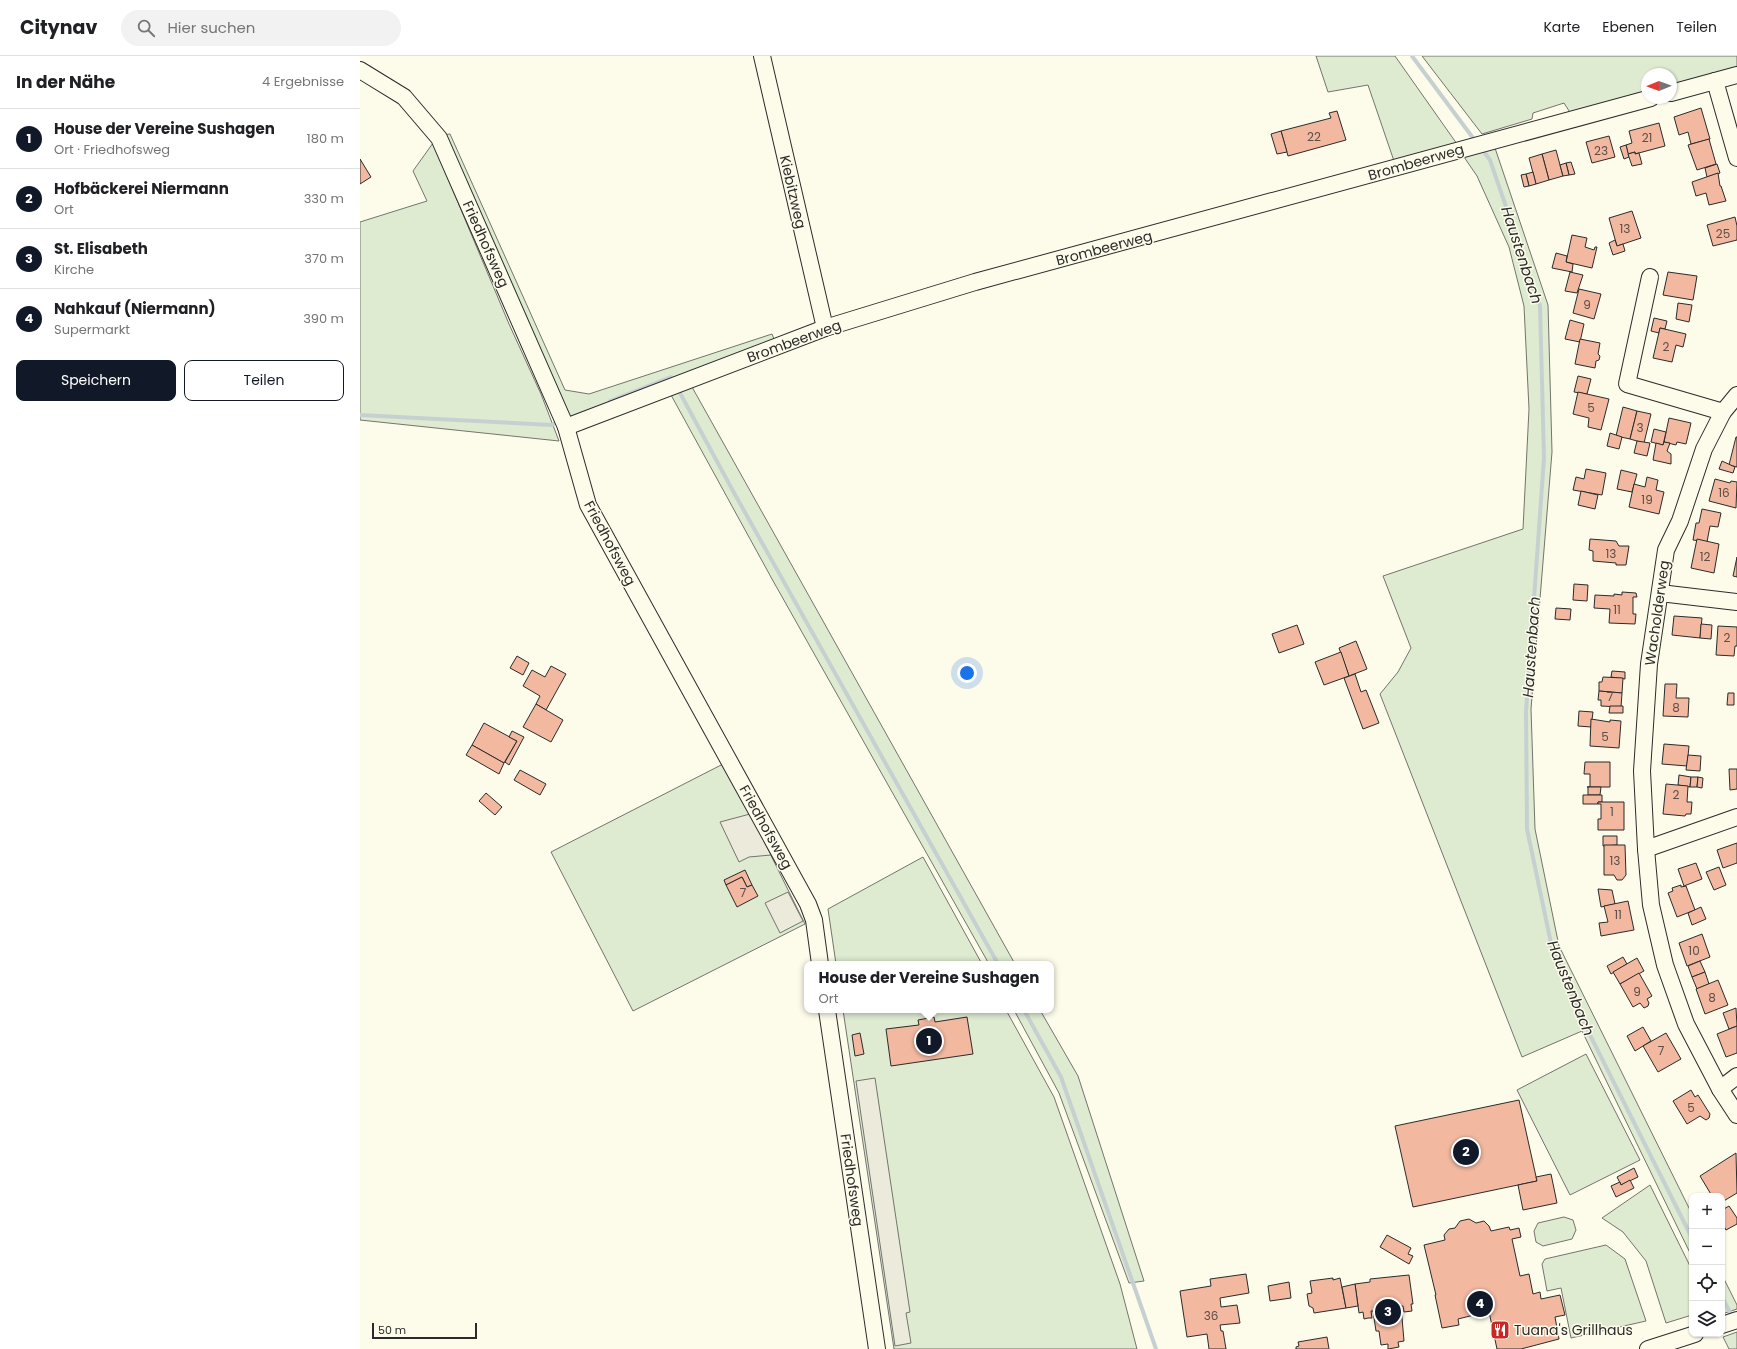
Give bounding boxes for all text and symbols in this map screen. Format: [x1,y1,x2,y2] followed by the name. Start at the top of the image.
[121,10,401,46] search box
[20,14,97,41] text: Citynav
[135,17,157,39] icon: search
[167,17,255,38] text: Hier suchen
[1543,17,1580,37] text: Karte
[1602,17,1654,37] text: Ebenen
[1676,17,1717,37] text: Teilen
[1641,68,1677,104] north arrow
[16,70,115,94] text: In der Nähe
[262,72,344,91] text: 4 Ergebnisse
[54,118,275,139] text: House der Vereine Sushagen
[1307,128,1321,145] house number: 22
[27,129,31,148] text: 1
[307,129,344,148] text: 180 m
[1642,129,1652,146] house number: 21
[1366,139,1466,185] street label: Brombeerweg
[54,140,170,159] text: Ort · Friedhofsweg
[1594,142,1608,159] house number: 23
[775,153,811,231] street label: Kiebitzweg
[54,178,229,199] text: Hofbäckerei Niermann
[25,189,33,208] text: 2
[304,189,344,208] text: 330 m
[458,197,514,291] street label: Friedhofsweg
[54,200,74,219] text: Ort
[1496,204,1548,306] water label: Haustenbach
[1620,220,1630,237] house number: 13
[1716,225,1730,242] house number: 25
[1054,226,1154,270] street label: Brombeerweg
[54,238,148,259] text: St. Elisabeth
[25,249,33,268] text: 3
[304,249,344,268] text: 370 m
[54,260,94,279] text: Kirche
[1583,296,1591,313] house number: 9
[54,298,216,319] text: Nahkauf (Niermann)
[25,309,33,328] text: 4
[303,309,344,328] text: 390 m
[744,315,844,367] street label: Brombeerweg
[54,320,130,339] text: Supermarkt
[1663,338,1670,355] house number: 2
[16,360,176,401] button: Speichern
[184,360,344,401] button: Teilen
[1587,399,1595,416] house number: 5
[1636,419,1644,436] house number: 3
[1718,484,1730,501] house number: 16
[1641,491,1653,508] house number: 19
[579,497,641,589] street label: Friedhofsweg
[1606,545,1616,562] house number: 13
[1700,548,1710,565] house number: 12
[1640,559,1674,667] street label: Wacholderweg
[1517,596,1545,698] water label: Haustenbach
[1613,601,1621,618] house number: 11
[1724,629,1731,646] house number: 2
[957,663,977,683] your location
[1607,688,1614,705] house number: 7
[1672,699,1680,716] house number: 8
[1601,728,1609,745] house number: 5
[735,781,797,873] street label: Friedhofsweg
[1673,786,1680,803] house number: 2
[1610,803,1614,820] house number: 1
[1610,852,1620,869] house number: 13
[740,884,747,901] house number: 7
[1614,906,1622,923] house number: 11
[1542,937,1600,1039] water label: Haustenbach
[1688,942,1700,959] house number: 10
[804,961,1054,1013] popup
[819,967,1039,988] text: House der Vereine Sushagen
[1633,983,1641,1000] house number: 9
[819,989,838,1008] text: Ort
[1708,989,1716,1006] house number: 8
[916,1026,942,1056] pin: 1
[1658,1042,1665,1059] house number: 7
[1687,1099,1695,1116] house number: 5
[836,1132,868,1228] street label: Friedhofsweg
[1453,1137,1479,1167] pin: 2
[1689,1193,1725,1337] map controls
[1689,1193,1725,1229] button: +
[1689,1229,1725,1265] button: −
[1689,1265,1725,1301] button: locate
[1467,1289,1493,1319] pin: 4
[1375,1297,1401,1327] pin: 3
[1689,1301,1725,1337] button: layers
[1204,1307,1218,1324] house number: 36
[1489,1319,1511,1341] restaurant icon: Tuana's Grillhaus
[1514,1320,1633,1340] place label: Tuana's Grillhaus
[372,1321,477,1340] scale bar
[378,1322,406,1338] text: 50 m

